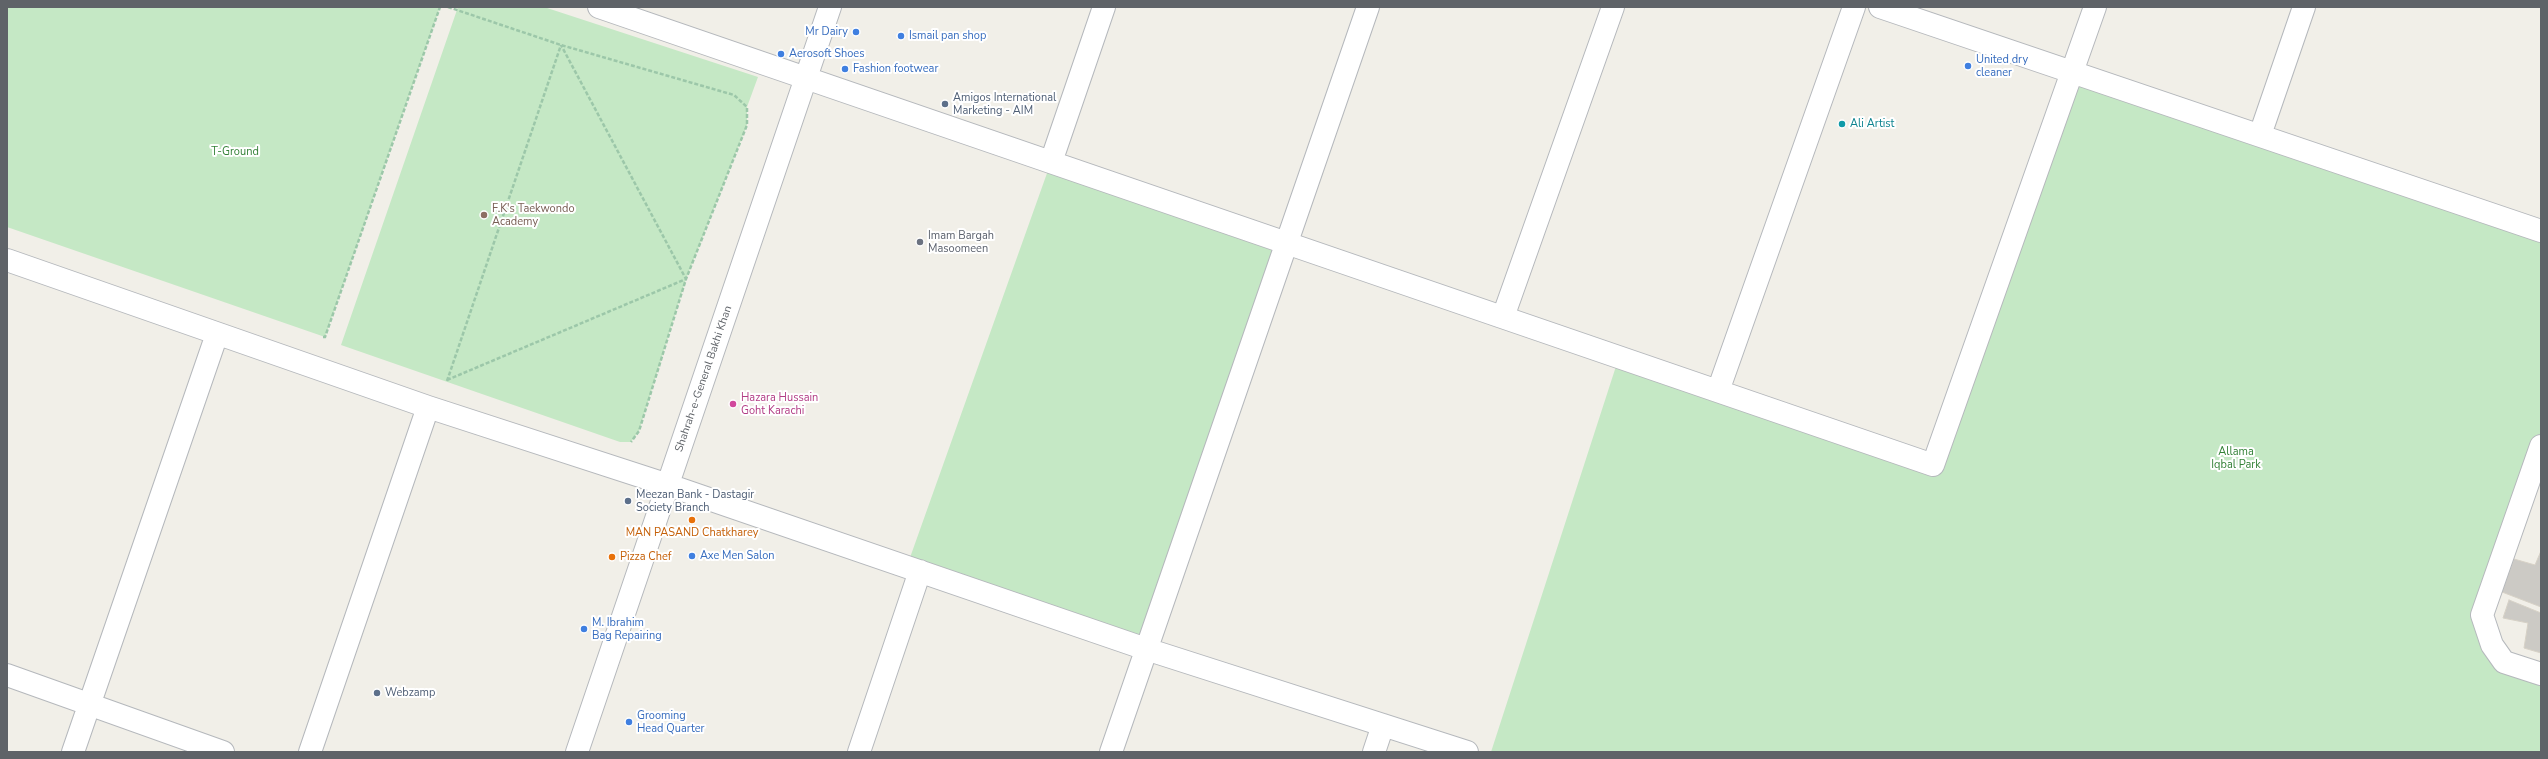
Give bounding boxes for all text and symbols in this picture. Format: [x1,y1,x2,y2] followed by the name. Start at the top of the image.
[805,25,848,39] place label: Mr Dairy
[851,27,861,37] marker: Mr Dairy
[909,29,986,43] place label: Ismail pan shop
[896,31,906,41] marker: Ismail pan shop
[789,47,865,61] place label: Aerosoft Shoes
[776,49,786,59] marker: Aerosoft Shoes
[1976,53,2028,79] place label: United dry cleaner
[1963,61,1973,71] marker: United dry cleaner
[853,62,938,76] place label: Fashion footwear
[840,64,850,74] marker: Fashion footwear
[953,91,1056,117] place label: Amigos International Marketing - AIM
[940,99,950,109] marker: Amigos International Marketing - AIM
[1850,117,1894,131] place label: Ali Artist
[1837,119,1847,129] marker: Ali Artist
[211,145,259,159] park label: T-Ground
[492,202,575,228] place label: F.K's Taekwondo Academy
[479,210,489,220] marker: F.K's Taekwondo Academy
[928,229,994,255] place label: Imam Bargah Masoomeen
[915,237,925,247] marker: Imam Bargah Masoomeen
[673,304,735,454] street label: Shahrah-e-General Bakhi Khan
[741,391,818,417] place label: Hazara Hussain Goht Karachi
[728,399,738,409] marker: Hazara Hussain Goht Karachi
[2211,445,2261,471] park label: Allama Iqbal Park
[636,488,754,514] place label: Meezan Bank - Dastagir Society Branch
[623,496,633,506] marker: Meezan Bank - Dastagir Society Branch
[687,515,697,525] marker: MAN PASAND Chatkharey
[626,526,758,540] place label: MAN PASAND Chatkharey
[700,549,775,563] place label: Axe Men Salon
[620,550,671,564] place label: Pizza Chef
[687,551,697,561] marker: Axe Men Salon
[607,552,617,562] marker: Pizza Chef
[592,616,662,642] place label: M. Ibrahim Bag Repairing
[579,624,589,634] marker: M. Ibrahim Bag Repairing
[385,686,435,700] place label: Webzamp
[372,688,382,698] marker: Webzamp
[637,709,705,735] place label: Grooming Head Quarter
[624,717,634,727] marker: Grooming Head Quarter

